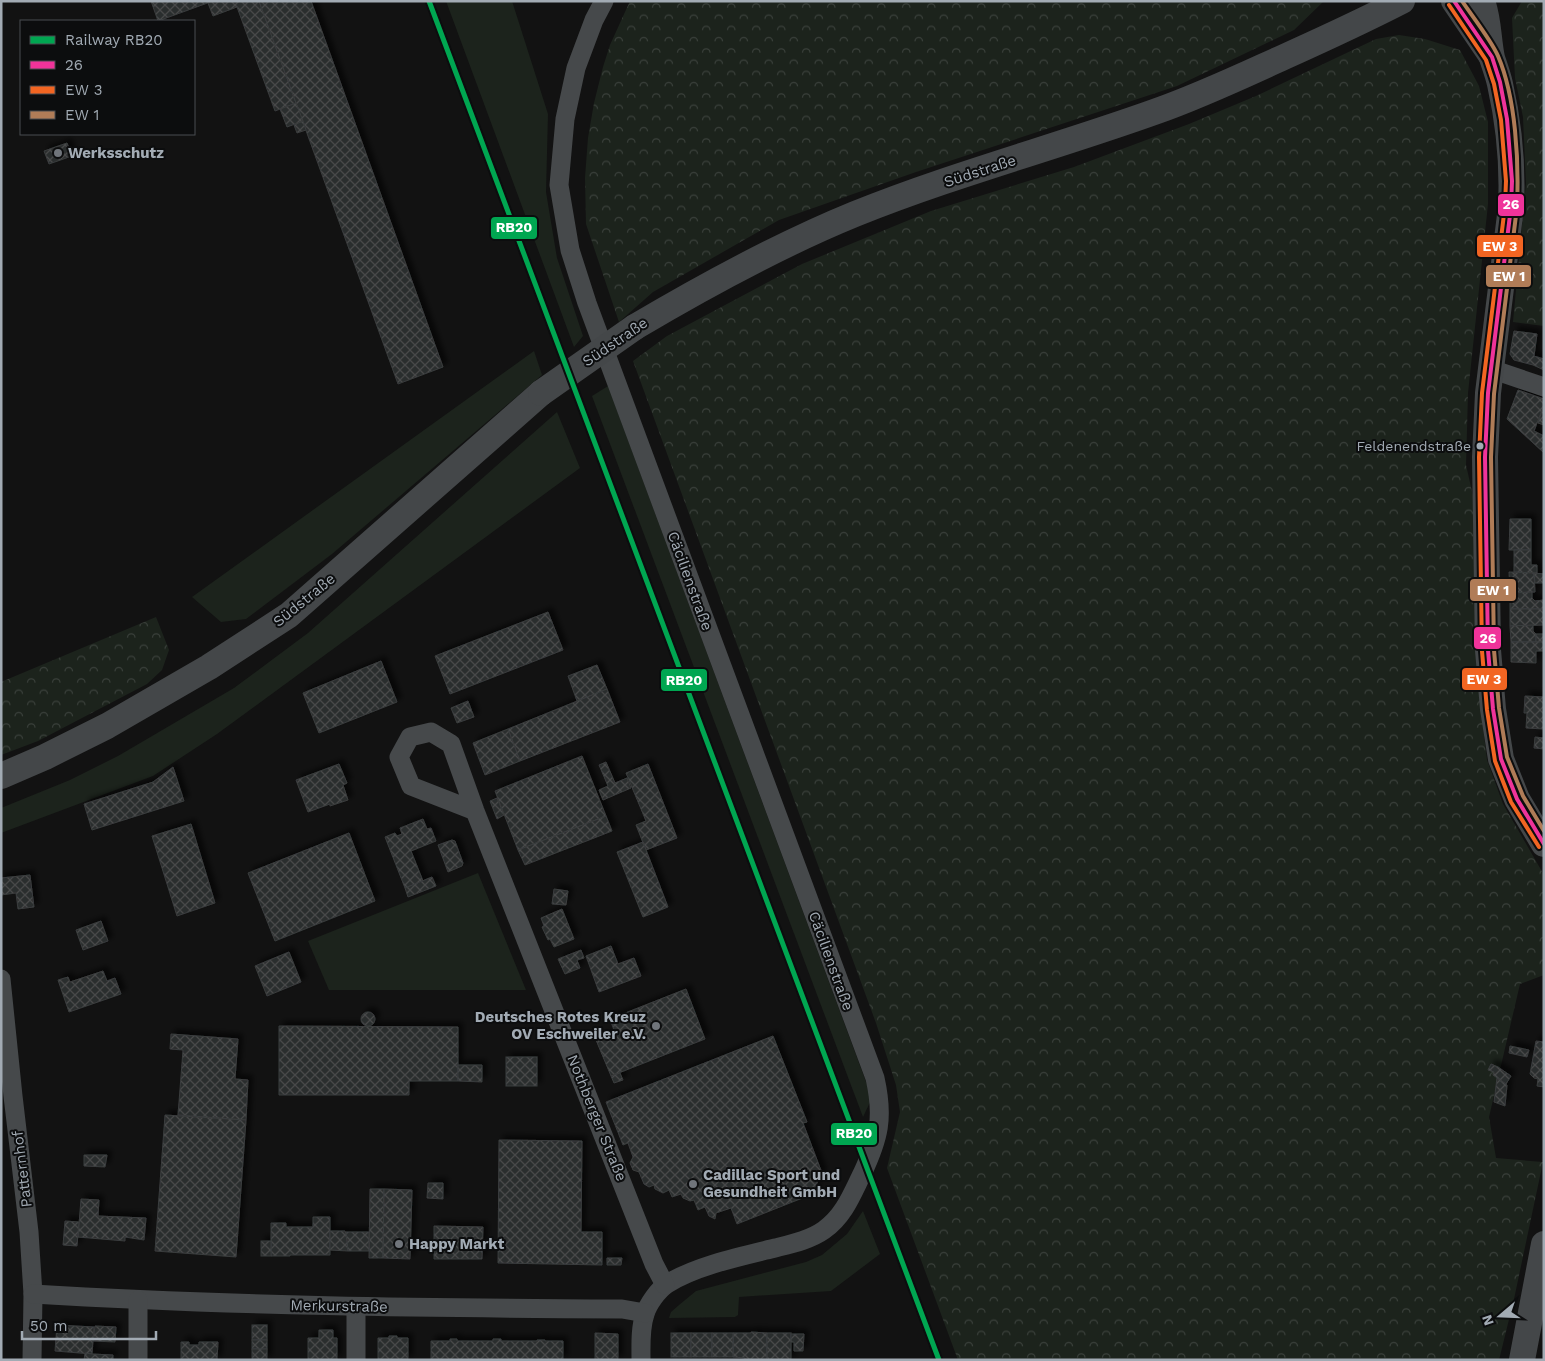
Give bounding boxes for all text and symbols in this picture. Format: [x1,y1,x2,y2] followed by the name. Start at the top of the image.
[20,20,195,135] legend
[65,31,163,49] text: Railway RB20
[65,56,83,74] text: 26
[65,81,103,99] text: EW 3
[65,106,99,124] text: EW 1
[68,144,164,162] place label: Werksschutz
[52,147,64,159] marker: Werksschutz
[942,151,1018,191] street label: Südstraße
[1497,193,1525,217] line badge: 26
[1503,196,1520,212] text: 26
[490,216,538,240] line badge: RB20
[496,219,532,235] text: RB20
[1476,234,1524,258] line badge: EW 3
[1483,238,1517,254] text: EW 3
[1485,264,1532,288] line badge: EW 1
[1493,268,1525,284] text: EW 1
[579,314,651,370] street label: Südstraße
[1356,438,1471,454] place label: Feldenendstraße
[1475,441,1485,451] marker: Feldenendstraße
[664,529,716,633] street label: Cäcilienstraße
[269,569,339,631] street label: Südstraße
[1469,578,1517,602] line badge: EW 1
[1477,582,1509,598] text: EW 1
[1473,626,1502,650] line badge: 26
[1480,630,1497,646] text: 26
[1461,667,1508,691] line badge: EW 3
[660,668,708,692] line badge: RB20
[1467,671,1501,687] text: EW 3
[666,672,702,688] text: RB20
[805,909,857,1013] street label: Cäcilienstraße
[475,1008,646,1043] place label: Deutsches Rotes Kreuz OV Eschweiler e.V.
[650,1020,662,1032] marker: Deutsches Rotes Kreuz OV Eschweiler e.V.
[563,1052,631,1184] street label: Nothberger Straße
[830,1122,878,1146] line badge: RB20
[836,1125,872,1141] text: RB20
[8,1130,36,1208] street label: Patternhof
[703,1166,840,1201] place label: Cadillac Sport und Gesundheit GmbH
[687,1178,699,1190] marker: Cadillac Sport und Gesundheit GmbH
[409,1235,505,1253] place label: Happy Markt
[393,1238,405,1250] marker: Happy Markt
[1475,1291,1525,1341] north arrow
[290,1296,388,1316] street label: Merkurstraße
[22,1308,156,1340] scale bar
[1478,1313,1497,1328] text: N
[30,1317,67,1335] text: 50 m

